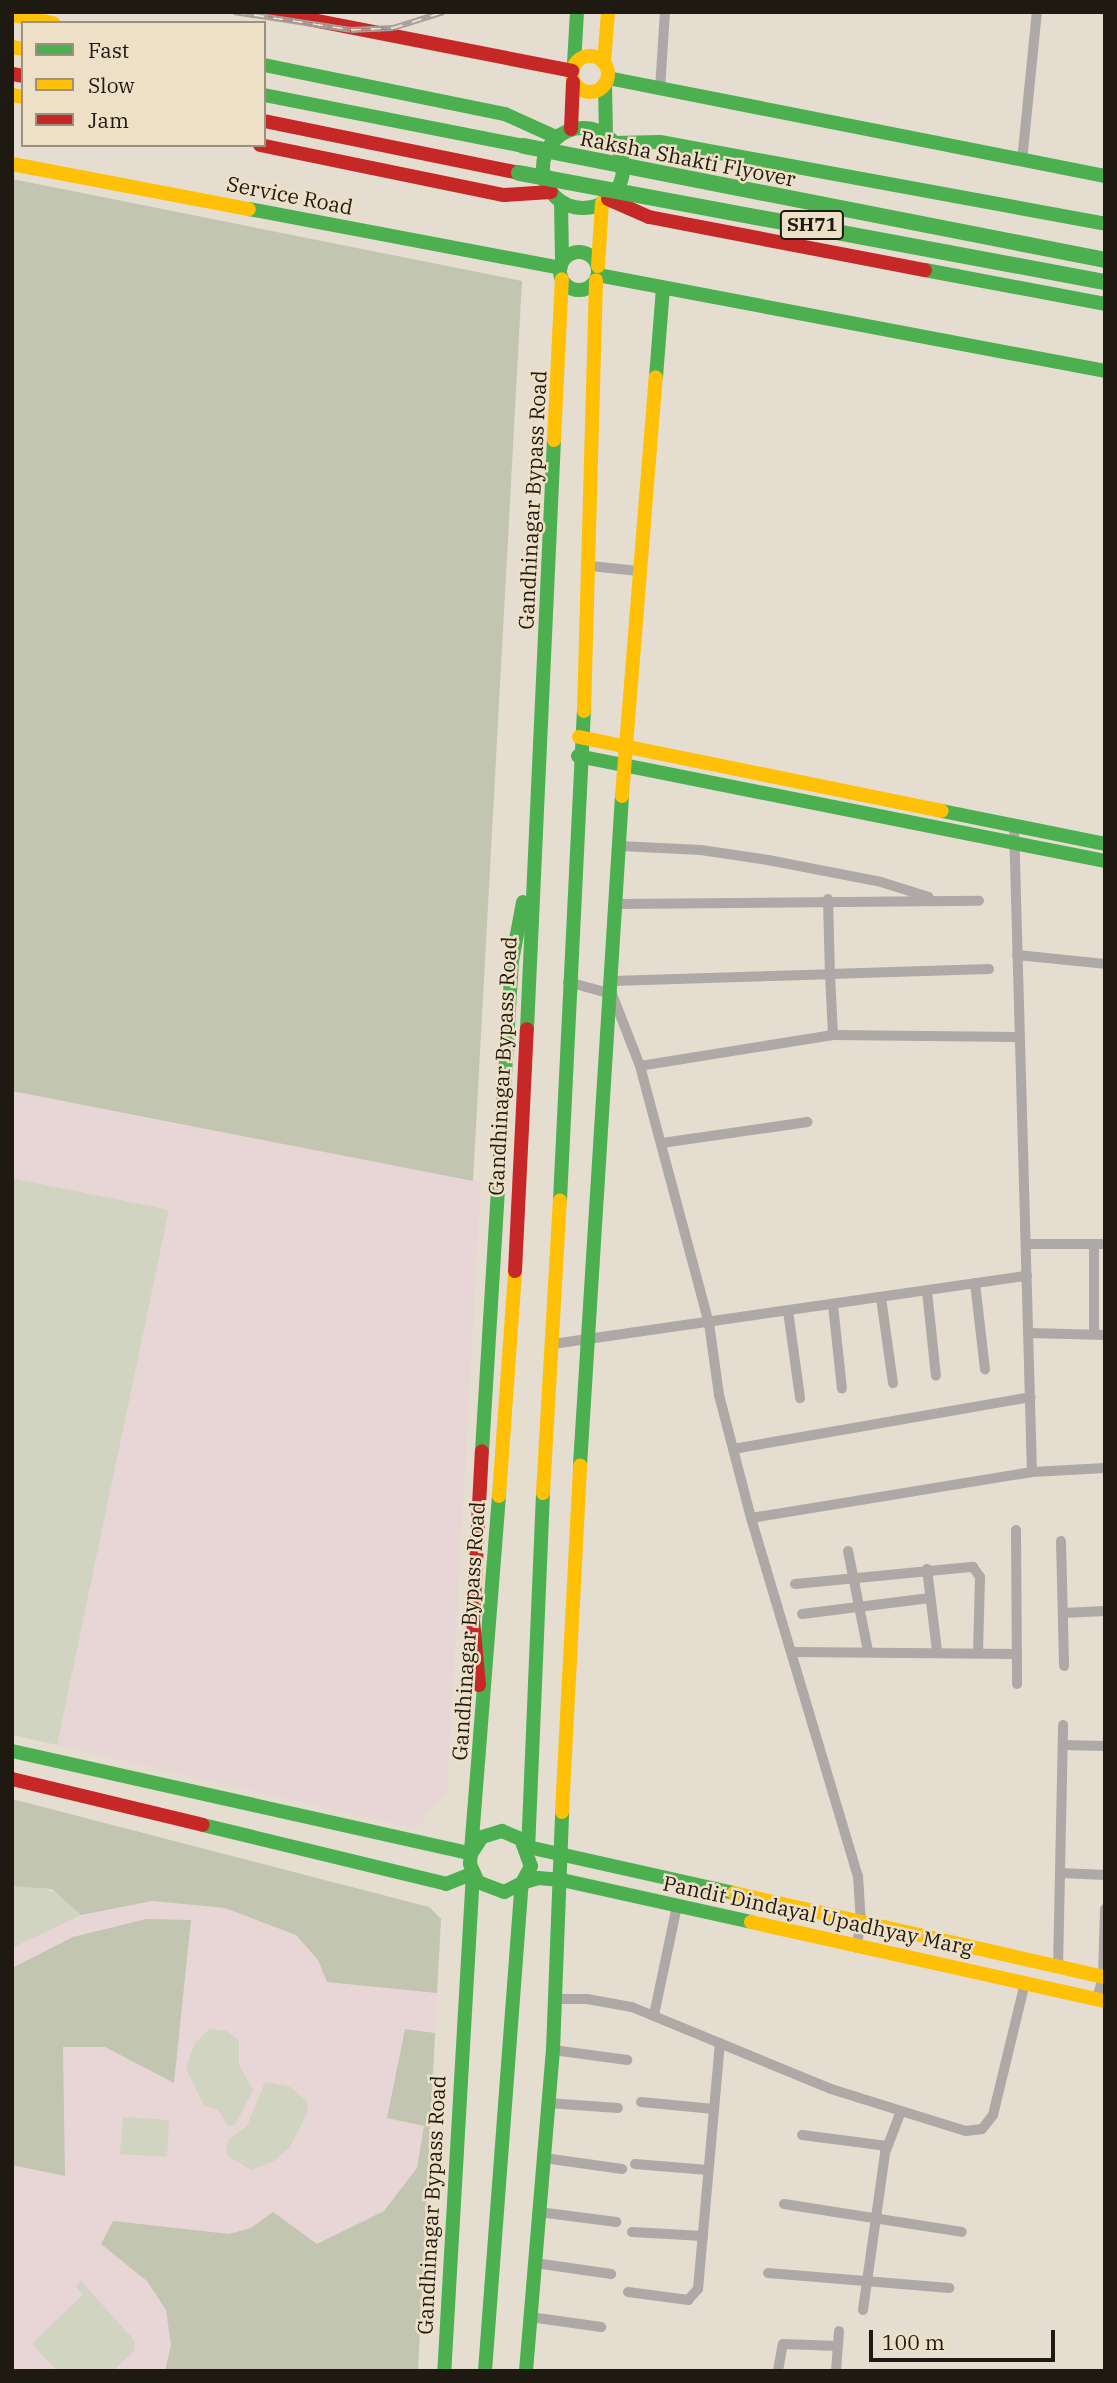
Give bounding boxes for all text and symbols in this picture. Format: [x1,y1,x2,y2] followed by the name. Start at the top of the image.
[21,21,266,147] legend
[88,36,129,64] text: Fast
[88,71,135,99] text: Slow
[88,106,129,134] text: Jam
[578,125,798,191] street label: Raksha Shakti Flyover
[225,170,355,220] street label: Service Road
[779,210,845,241] road number: SH71
[513,370,551,630] street label: Gandhinagar Bypass Road
[483,936,521,1196] street label: Gandhinagar Bypass Road
[446,1501,490,1761] street label: Gandhinagar Bypass Road
[661,1870,975,1960] street label: Pandit Dindayal Upadhyay Marg
[412,2075,450,2335] street label: Gandhinagar Bypass Road
[872,2316,1058,2360] scale bar
[882,2328,945,2356] text: 100 m

